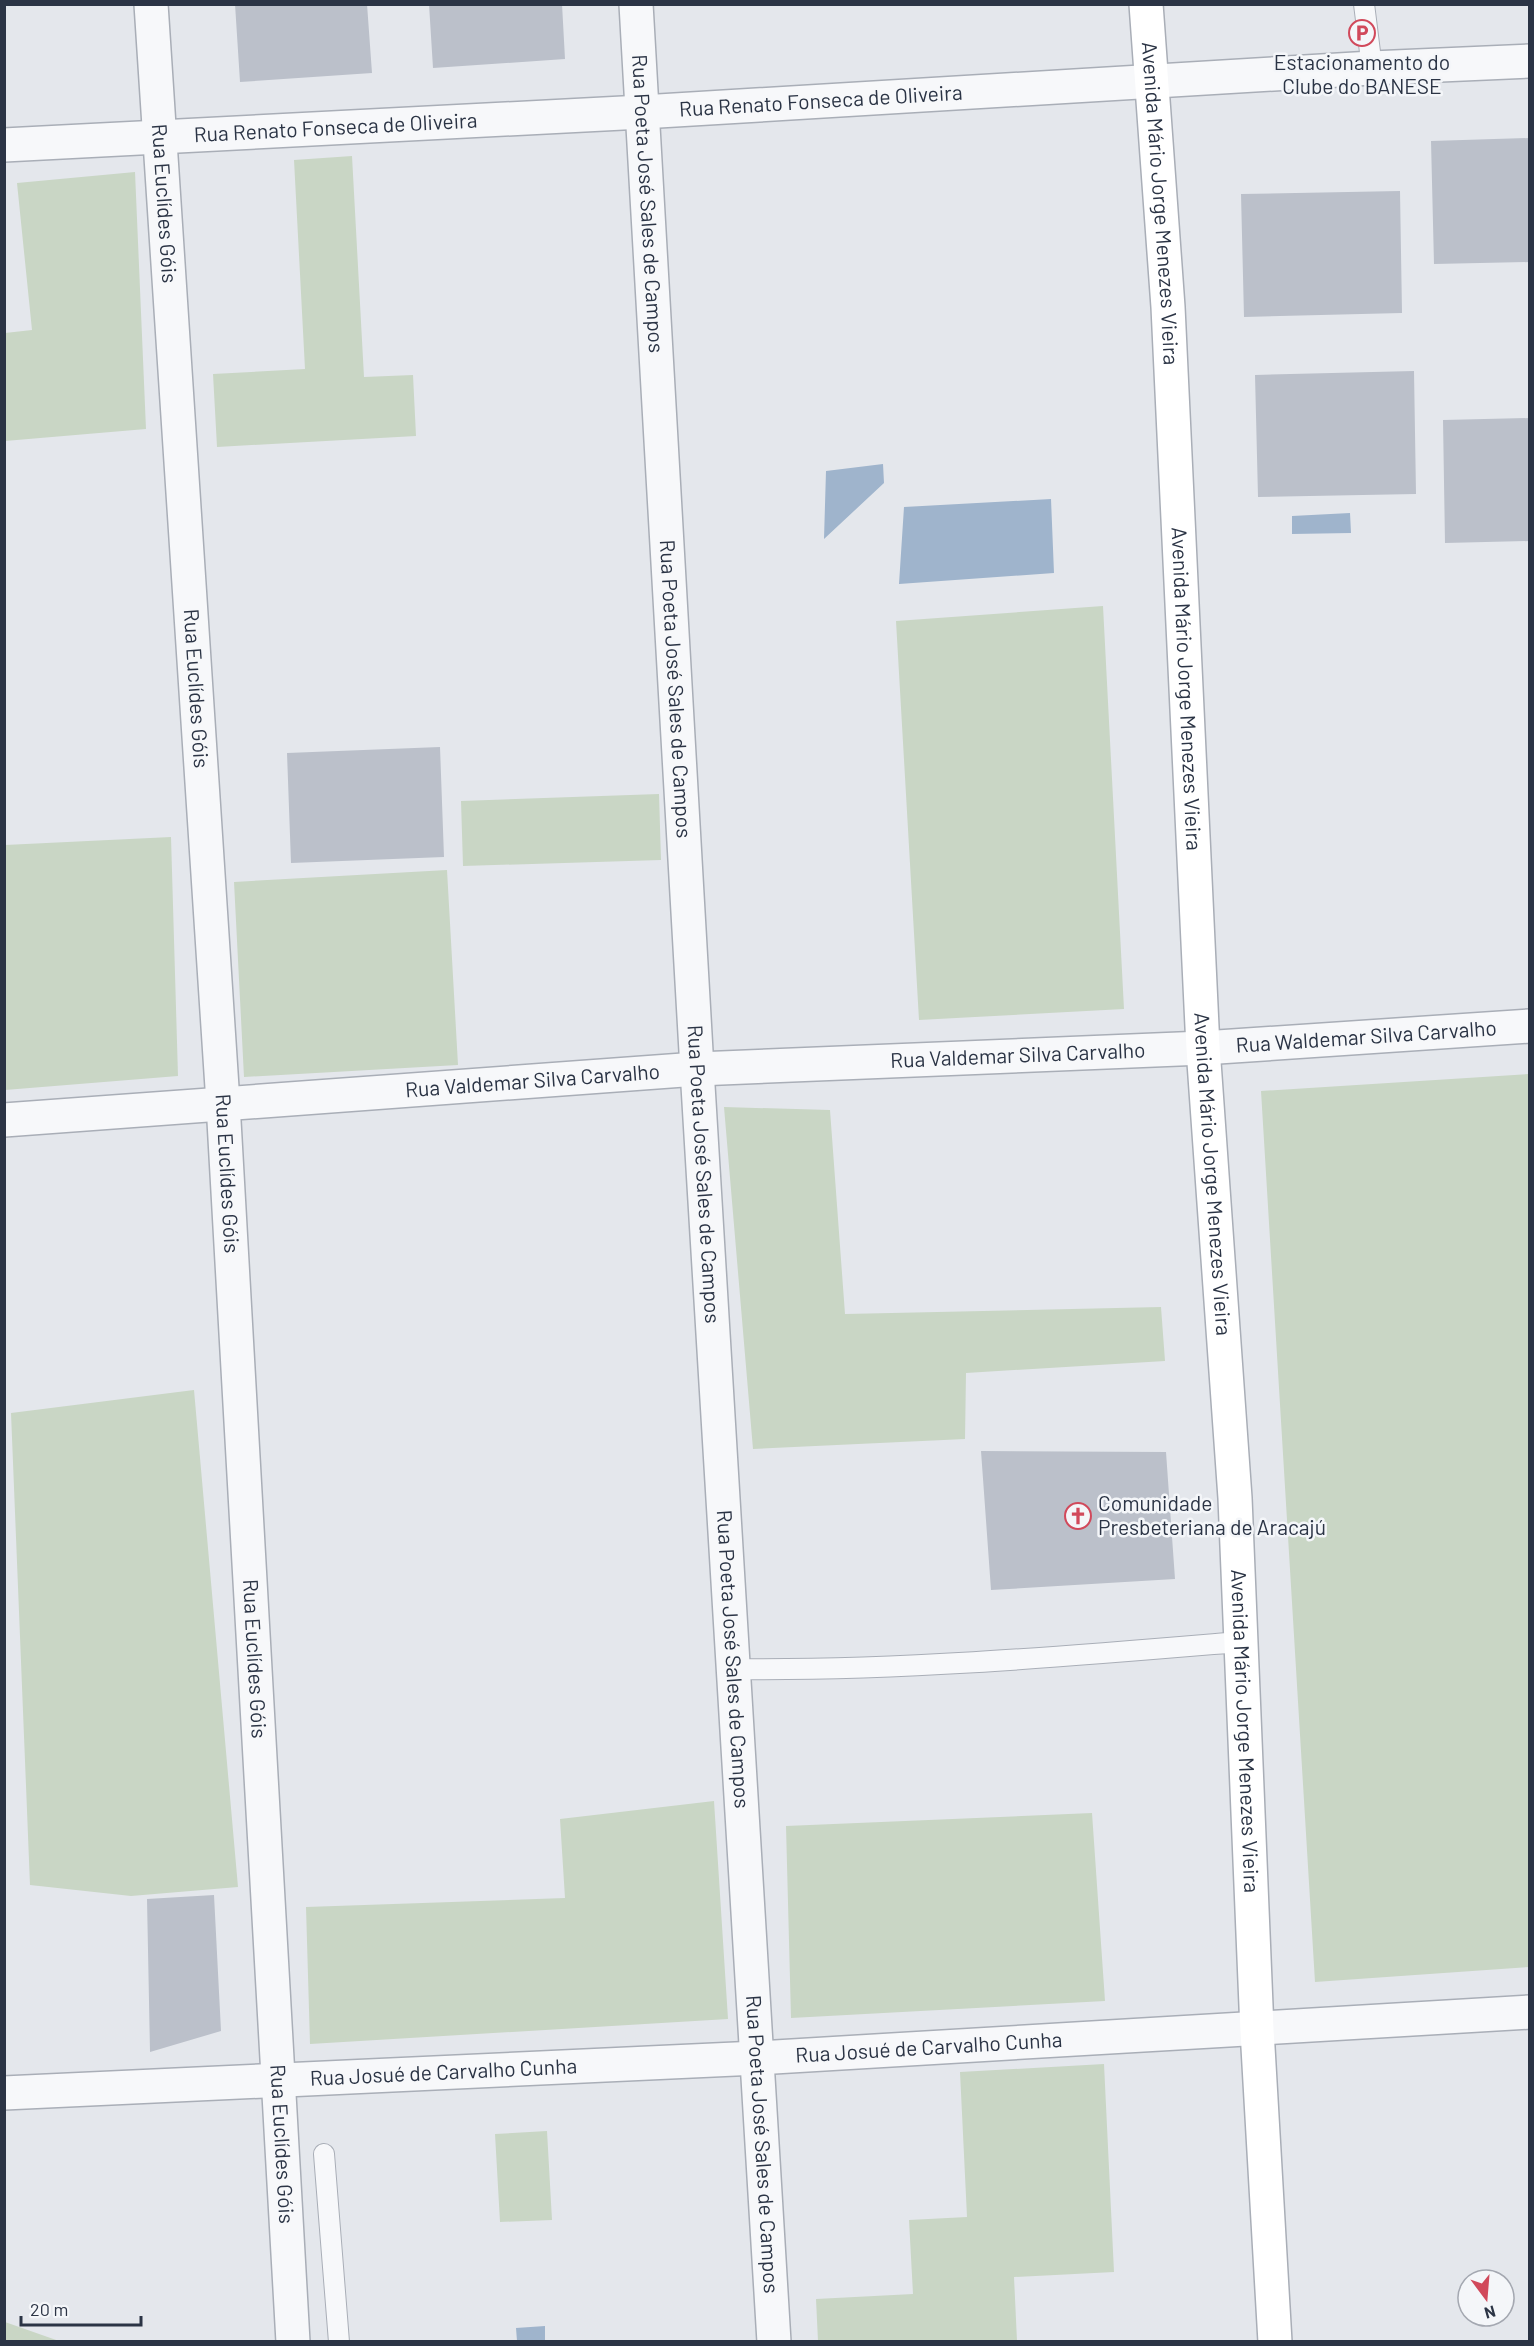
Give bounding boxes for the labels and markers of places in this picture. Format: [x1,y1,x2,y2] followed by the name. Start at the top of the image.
[1347,18,1377,48] parking icon: Estacionamento do Clube do BANESE
[1274,49,1450,98] place label: Estacionamento do Clube do BANESE
[1098,1490,1326,1539] place label: Comunidade Presbeteriana de Aracajú
[1063,1501,1093,1531] church icon: Comunidade Presbeteriana de Aracajú

